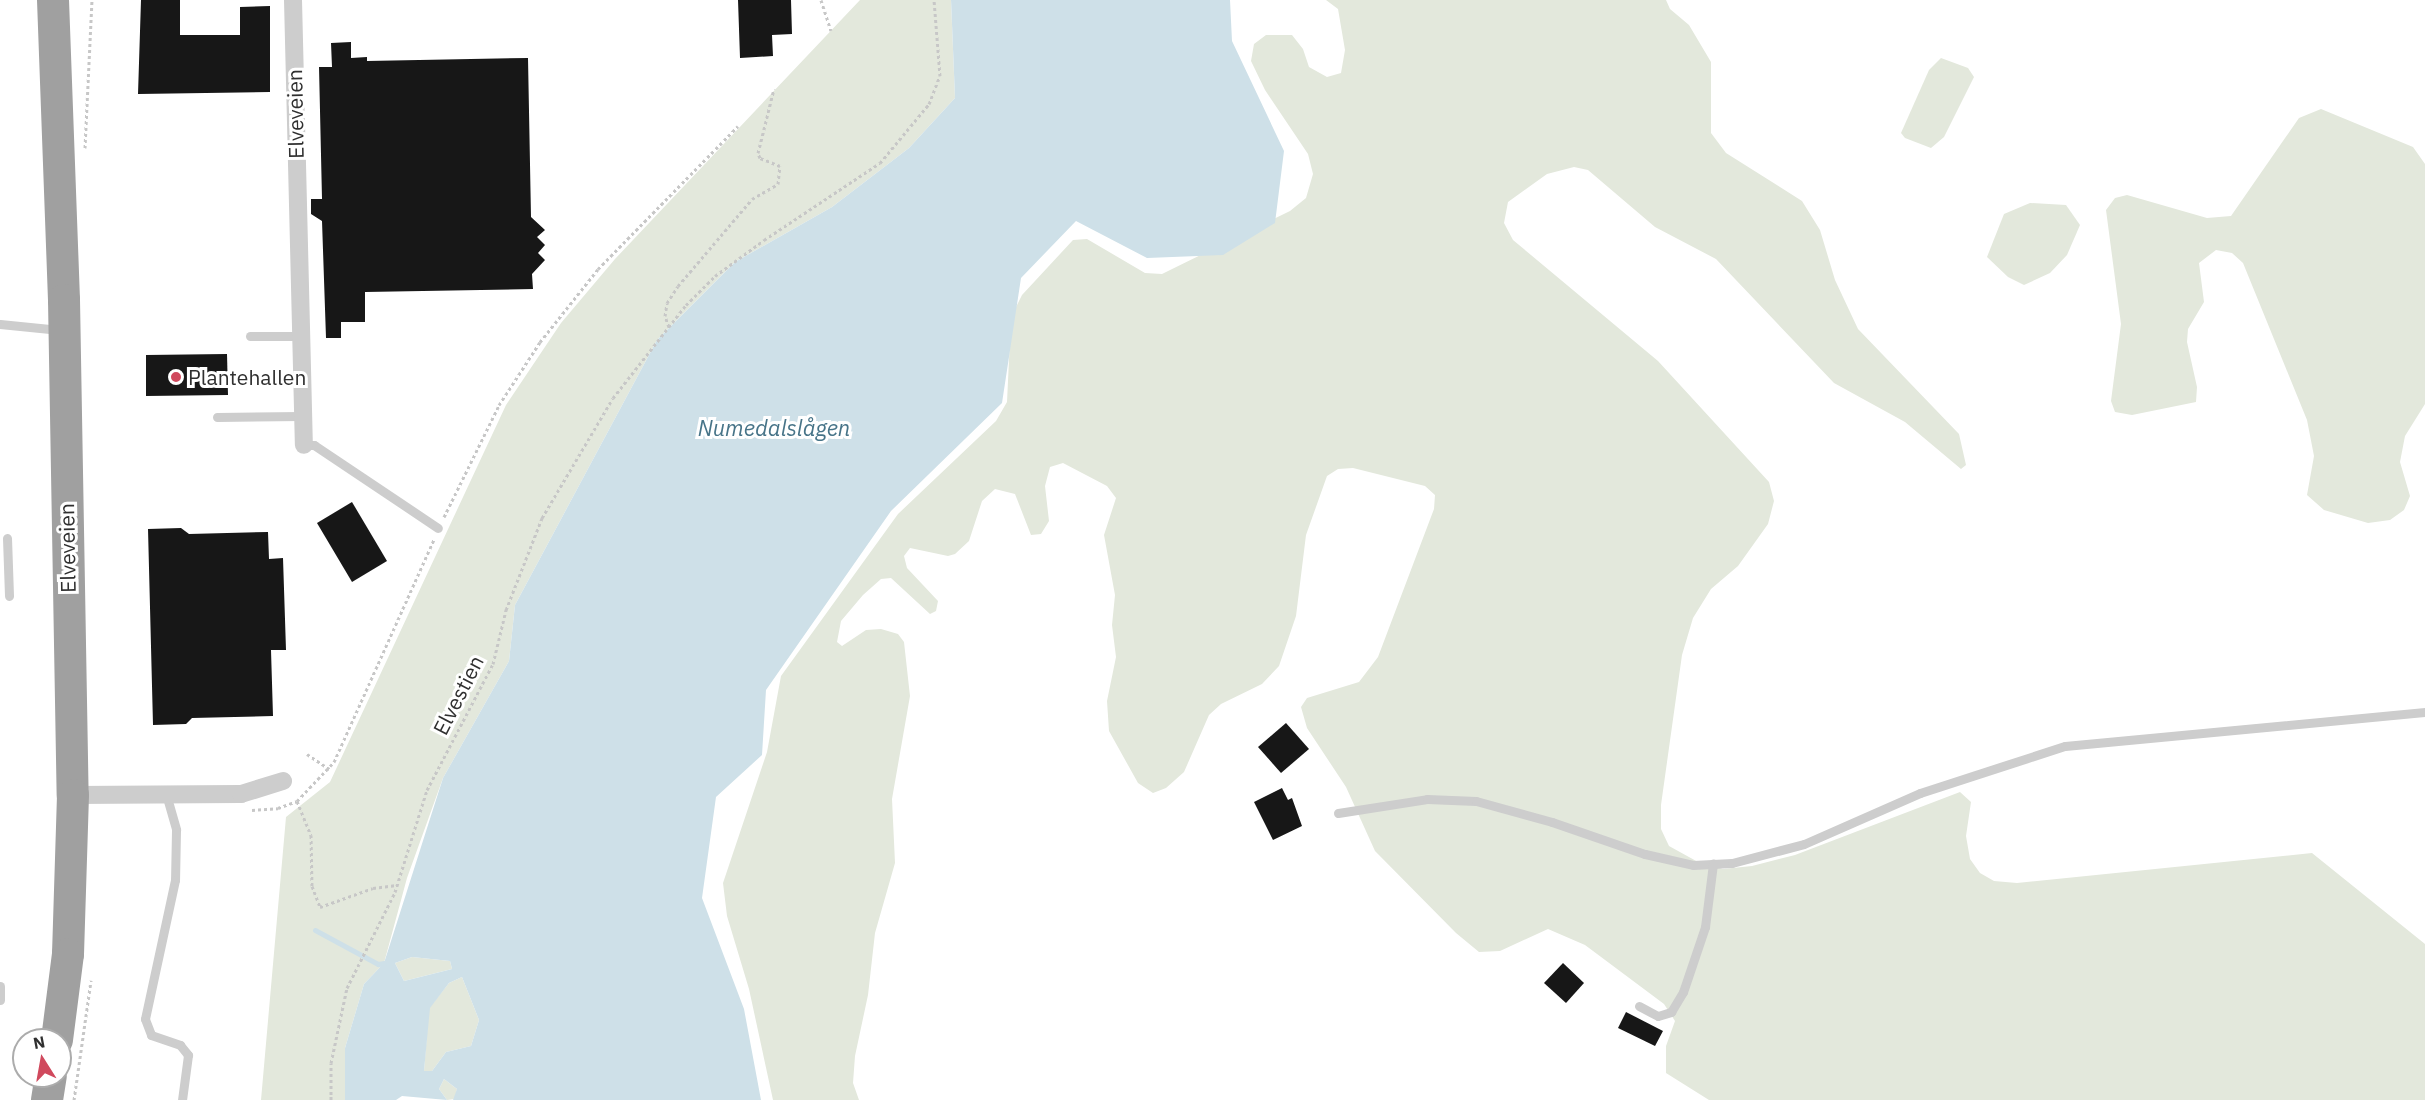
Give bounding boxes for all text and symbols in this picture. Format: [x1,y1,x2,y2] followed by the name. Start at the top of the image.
[282,69,308,159] street label: Elveveien
[188,364,306,390] place label: Plantehallen
[169,370,183,384] marker: Plantehallen
[698,415,850,441] water label: Numedalslågen
[54,503,80,593] street label: Elveveien
[427,651,489,739] street label: Elvestien
[12,1028,72,1088] north arrow
[31,1031,47,1053] text: N

